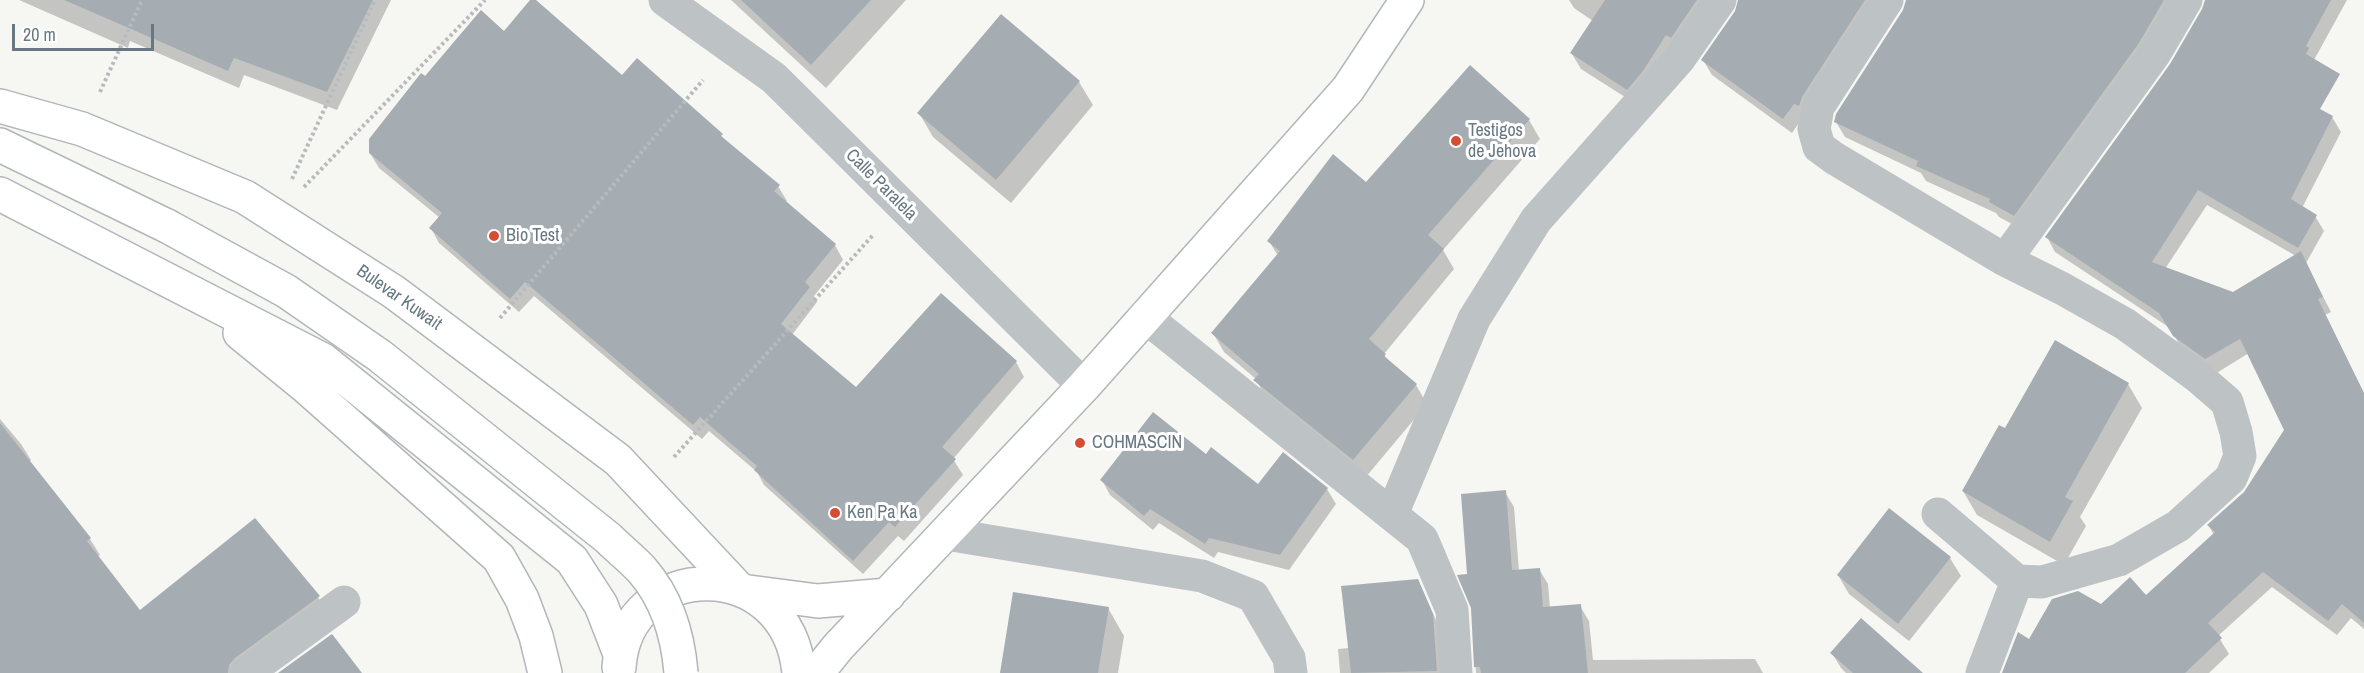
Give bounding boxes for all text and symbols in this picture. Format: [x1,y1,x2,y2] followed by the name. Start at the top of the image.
[15,12,158,50] scale bar
[23,22,56,47] text: 20 m
[1468,120,1536,162] place label: Testigos de Jehova
[1449,134,1463,148] marker: Testigos de Jehova
[841,145,921,225] street label: Calle Paralela
[506,225,559,247] place label: Bio Test
[487,229,501,243] marker: Bio Test
[352,261,446,335] street label: Bulevar Kuwait
[1092,432,1182,454] place label: COHMASCIN
[1073,436,1087,450] marker: COHMASCIN
[847,502,918,524] place label: Ken Pa Ka
[828,506,842,520] marker: Ken Pa Ka

